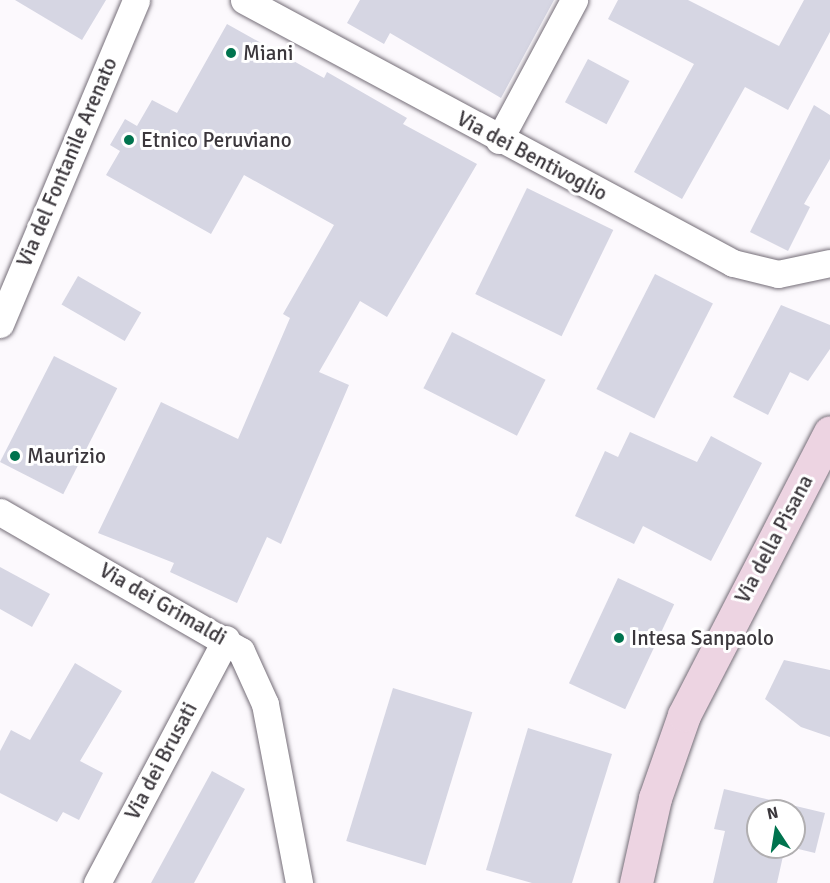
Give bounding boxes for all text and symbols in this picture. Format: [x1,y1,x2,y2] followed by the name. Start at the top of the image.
[243,40,293,66] place label: Miani
[224,46,238,60] marker: Miani
[11,54,123,270] street label: Via del Fontanile Arenato
[453,106,611,206] street label: Via dei Bentivoglio
[141,127,292,153] place label: Etnico Peruviano
[122,133,136,147] marker: Etnico Peruviano
[27,443,106,469] place label: Maurizio
[8,449,22,463] marker: Maurizio
[730,471,818,607] street label: Via della Pisana
[95,557,231,651] street label: Via dei Grimaldi
[631,625,774,651] place label: Intesa Sanpaolo
[612,631,626,645] marker: Intesa Sanpaolo
[120,698,202,824] street label: Via dei Brusati
[746,799,806,859] north arrow
[765,802,780,824] text: N

